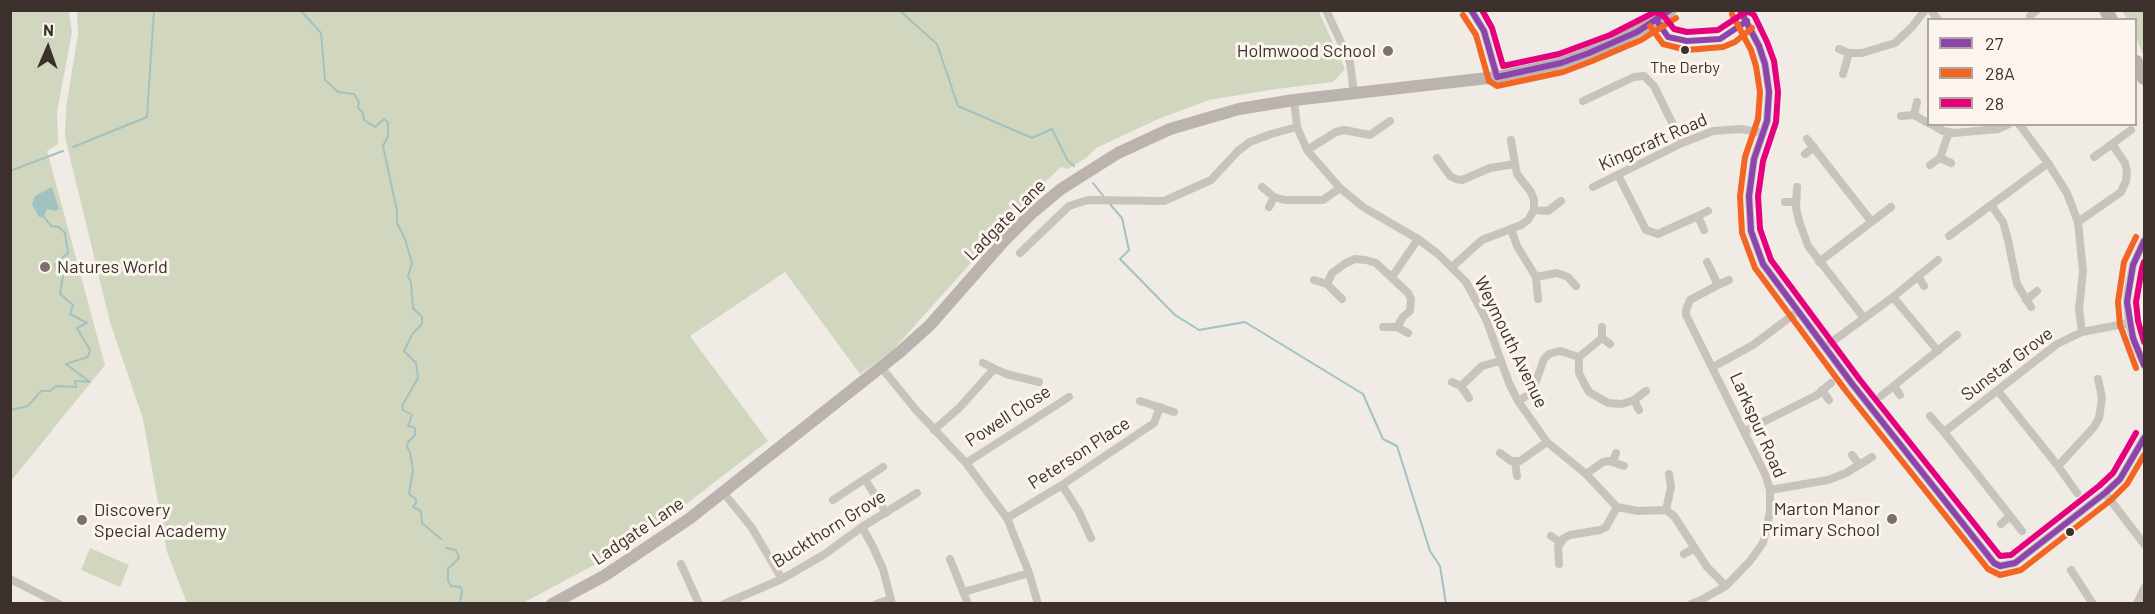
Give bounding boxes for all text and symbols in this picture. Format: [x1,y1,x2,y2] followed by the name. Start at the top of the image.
[18,18,78,78] north arrow
[1927,18,2137,126] legend
[43,20,54,39] text: N
[1985,32,2003,54] text: 27
[1237,40,1376,62] place label: Holmwood School
[1381,44,1395,58] marker: Holmwood School
[1679,44,1691,56] marker: The Derby
[1650,58,1720,78] place label: The Derby
[1985,62,2015,84] text: 28A
[1985,92,2004,114] text: 28
[1595,108,1711,176] street label: Kingcraft Road
[960,175,1050,265] street label: Ladgate Lane
[57,256,168,278] place label: Natures World
[38,260,52,274] marker: Natures World
[1470,273,1552,411] street label: Weymouth Avenue
[1957,323,2057,405] street label: Sunstar Grove
[1725,369,1791,481] street label: Larkspur Road
[961,381,1055,451] street label: Powell Close
[1024,412,1134,494] street label: Peterson Place
[768,485,890,573] street label: Buckthorn Grove
[588,492,688,570] street label: Ladgate Lane
[1762,498,1880,540] place label: Marton Manor Primary School
[94,499,226,542] place label: Discovery Special Academy
[1885,512,1899,526] marker: Marton Manor Primary School
[75,513,89,527] marker: Discovery Special Academy
[2064,526,2076,538] unlabelled marker

